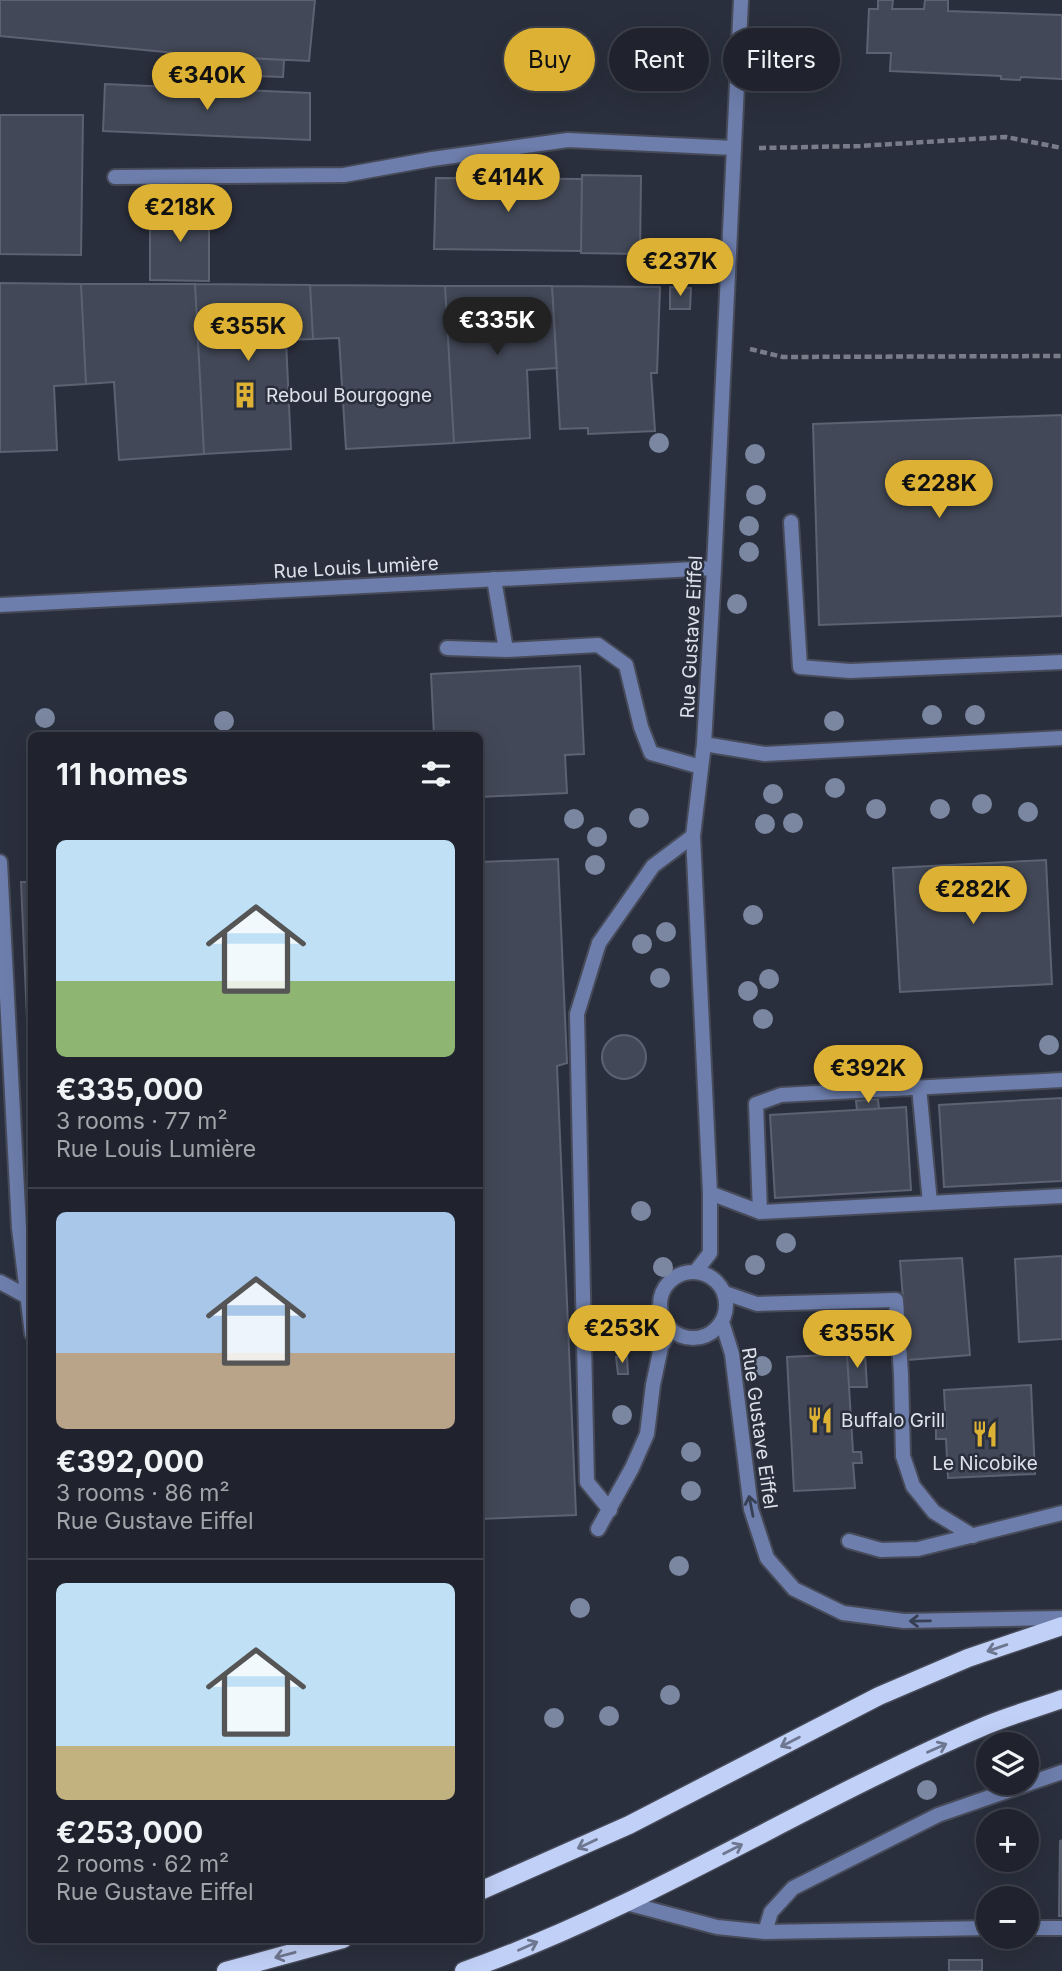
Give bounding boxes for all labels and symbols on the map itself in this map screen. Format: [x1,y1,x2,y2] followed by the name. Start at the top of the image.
[158,52,256,112] pin: €340K
[459,154,557,214] pin: €414K
[131,184,229,244] pin: €218K
[631,238,729,298] pin: €237K
[448,298,546,357] pin: €335K
[199,304,297,363] pin: €355K
[230,380,260,410] building icon: Reboul Bourgogne
[266,384,432,407] place label: Reboul Bourgogne
[890,461,988,520] pin: €228K
[273,552,439,583] street label: Rue Louis Lumière
[676,555,707,719] street label: Rue Gustave Eiffel
[924,866,1022,926] pin: €282K
[819,1046,917,1105] pin: €392K
[573,1306,671,1365] pin: €253K
[808,1310,906,1370] pin: €355K
[737,1346,782,1510] street label: Rue Gustave Eiffel
[805,1405,835,1435] restaurant icon: Buffalo Grill
[841,1409,945,1432] place label: Buffalo Grill
[970,1419,1000,1449] restaurant icon: Le Nicobike
[932,1452,1038,1475] place label: Le Nicobike
[744,1495,758,1518] one-way arrow
[909,1614,932,1628] one-way arrow
[987,1643,1009,1655] one-way arrow
[780,1735,801,1749] one-way arrow
[926,1741,947,1754] one-way arrow
[577,1838,598,1851] one-way arrow
[722,1842,743,1856] one-way arrow
[516,1939,538,1952] one-way arrow
[274,1950,296,1963] one-way arrow

